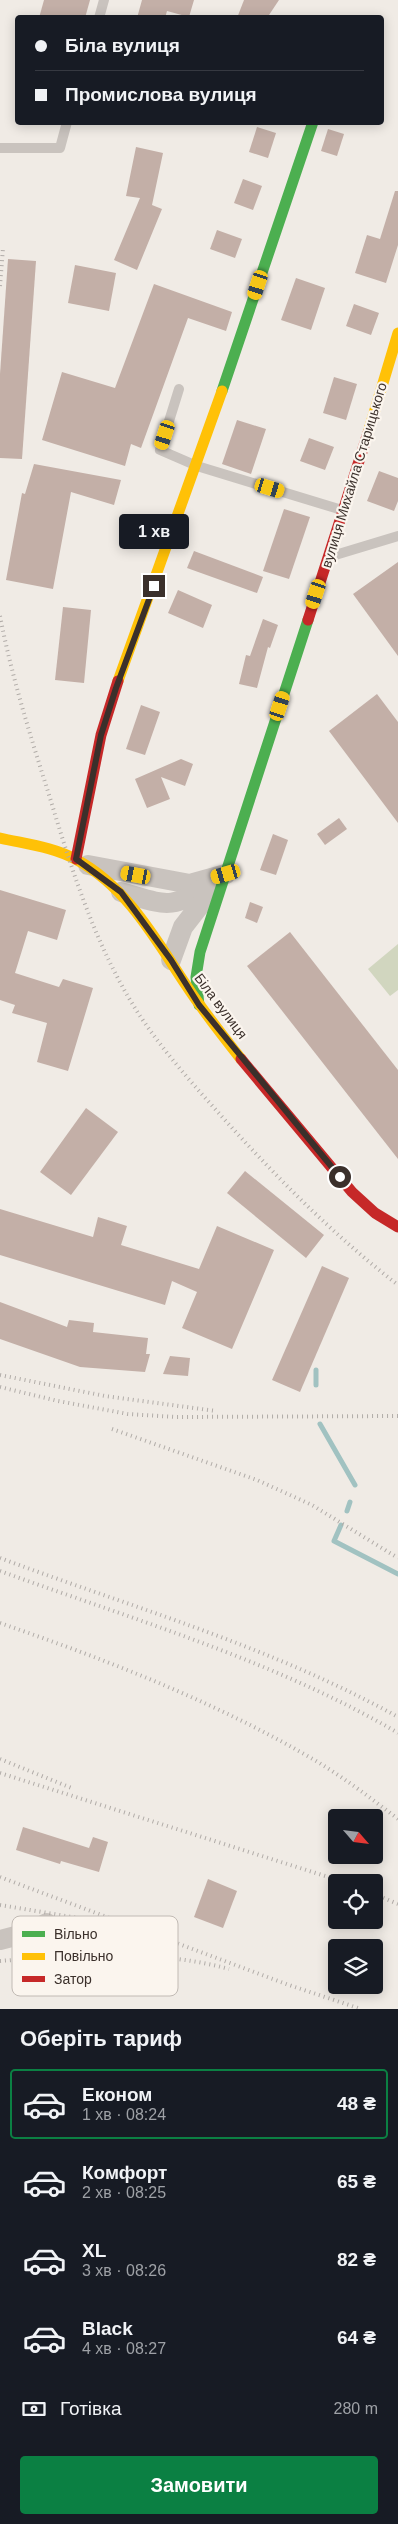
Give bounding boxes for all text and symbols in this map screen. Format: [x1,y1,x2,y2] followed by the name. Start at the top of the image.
[65,35,180,56] text: Біла вулиця
[65,84,257,105] text: Промислова вулиця
[246,268,269,302] car
[318,380,390,570] street label: вулиця Михайла Старицького
[153,418,176,452] car
[253,476,286,500] car
[119,514,189,548] callout: 1 хв
[138,523,170,540] text: 1 хв
[143,575,165,597] route end
[304,577,327,611] car
[268,689,291,723] car
[209,863,242,885] car
[119,865,152,885] car
[191,970,251,1042] street label: Біла вулиця
[329,1166,351,1188] route start
[328,1809,382,1864] north arrow
[328,1809,383,1994] map controls
[328,1874,383,1929] button: locate
[12,1916,178,1996] legend
[54,1926,98,1942] text: Вільно
[328,1939,383,1994] button: layers
[54,1948,114,1964] text: Повільно
[54,1971,92,1987] text: Затор
[20,2026,182,2051] text: Оберіть тариф
[22,2082,67,2127] icon: car
[82,2084,152,2105] text: Економ
[337,2093,376,2114] text: 48 ₴
[82,2106,166,2123] text: 1 хв · 08:24
[22,2160,67,2205] icon: car
[82,2162,167,2183] text: Комфорт
[337,2171,376,2192] text: 65 ₴
[82,2184,166,2201] text: 2 хв · 08:25
[22,2238,67,2283] icon: car
[82,2240,106,2261] text: XL
[337,2249,376,2270] text: 82 ₴
[82,2262,166,2279] text: 3 хв · 08:26
[22,2316,67,2361] icon: car
[82,2318,133,2339] text: Black
[337,2327,376,2348] text: 64 ₴
[82,2340,166,2357] text: 4 хв · 08:27
[20,2395,48,2423] icon: cash
[60,2398,121,2419] text: Готівка
[334,2400,378,2417] text: 280 m
[20,2456,378,2514] button: Замовити

